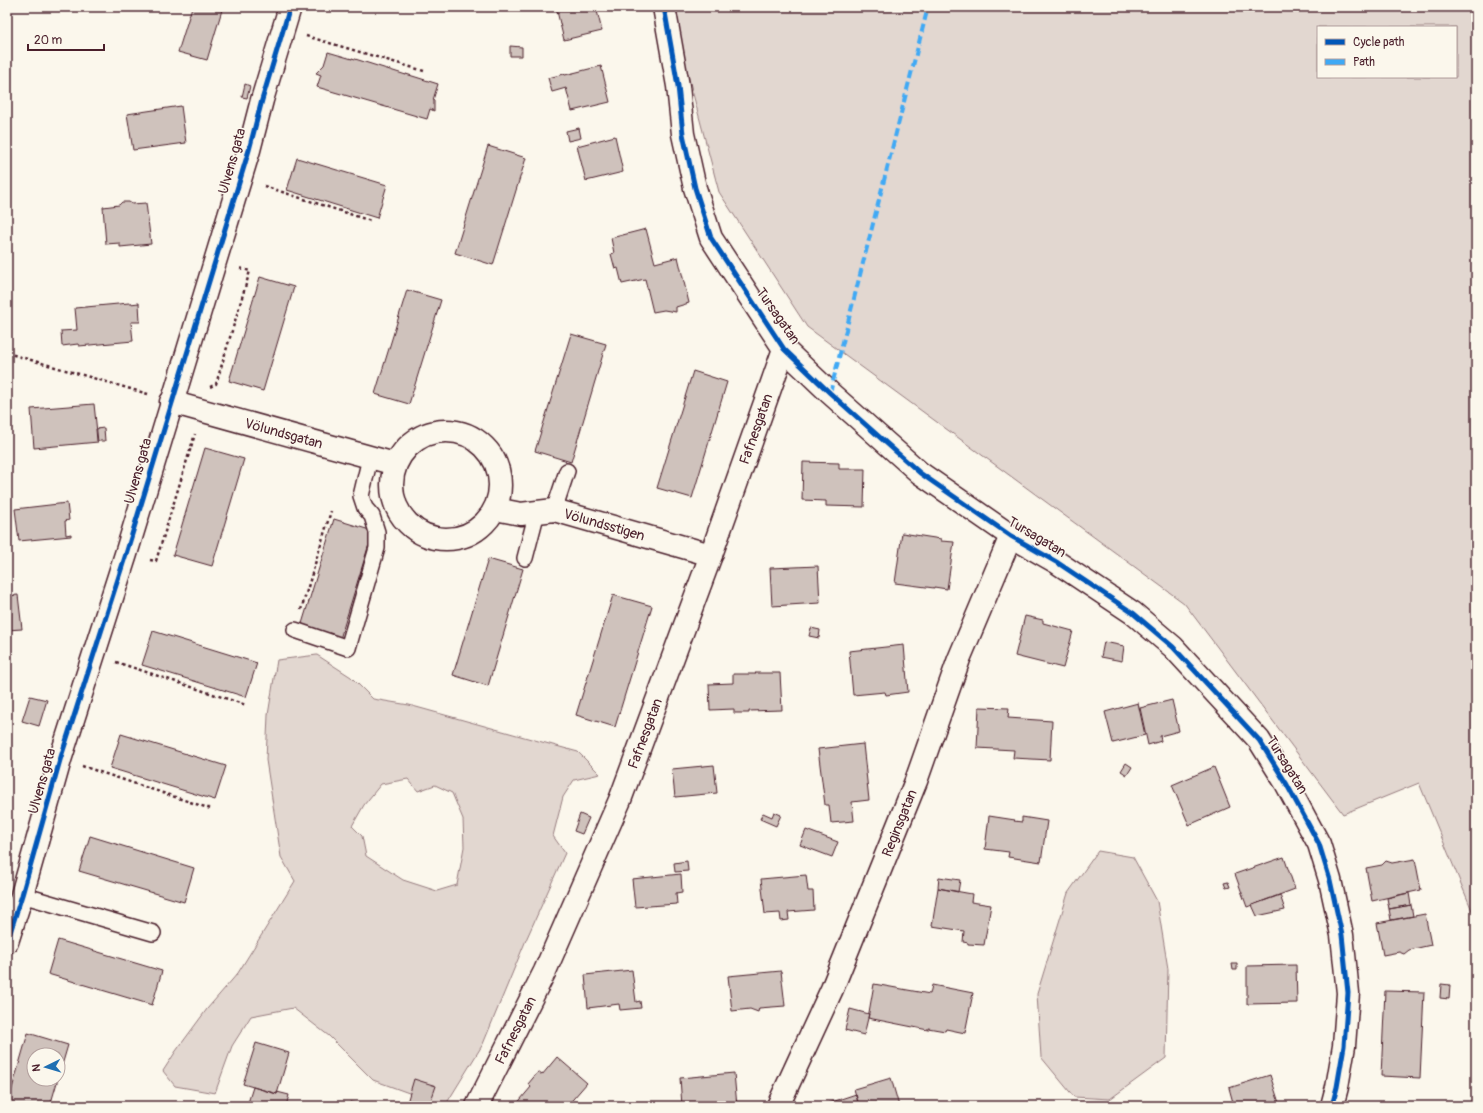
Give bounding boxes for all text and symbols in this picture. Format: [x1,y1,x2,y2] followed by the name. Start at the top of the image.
[28,26,104,52] scale bar
[1317,26,1457,78] legend
[34,33,63,48] text: 20 m
[1353,35,1405,50] text: Cycle path
[1353,55,1375,70] text: Path
[214,126,250,196] street label: Ulvens gata
[752,285,804,348] street label: Tursagatan
[735,391,776,467] street label: Fafnesgatan
[243,414,325,452] street label: Völundsgatan
[120,436,156,506] street label: Ulvens gata
[562,505,647,544] street label: Völundsstigen
[1005,513,1069,561] street label: Tursagatan
[624,696,666,771] street label: Fafnesgatan
[1263,733,1311,797] street label: Tursagatan
[24,746,60,816] street label: Ulvens gata
[878,787,920,859] street label: Reginsgatan
[491,993,539,1067] street label: Fafnesgatan
[26,1047,66,1087] north arrow
[30,1063,43,1072] text: N

